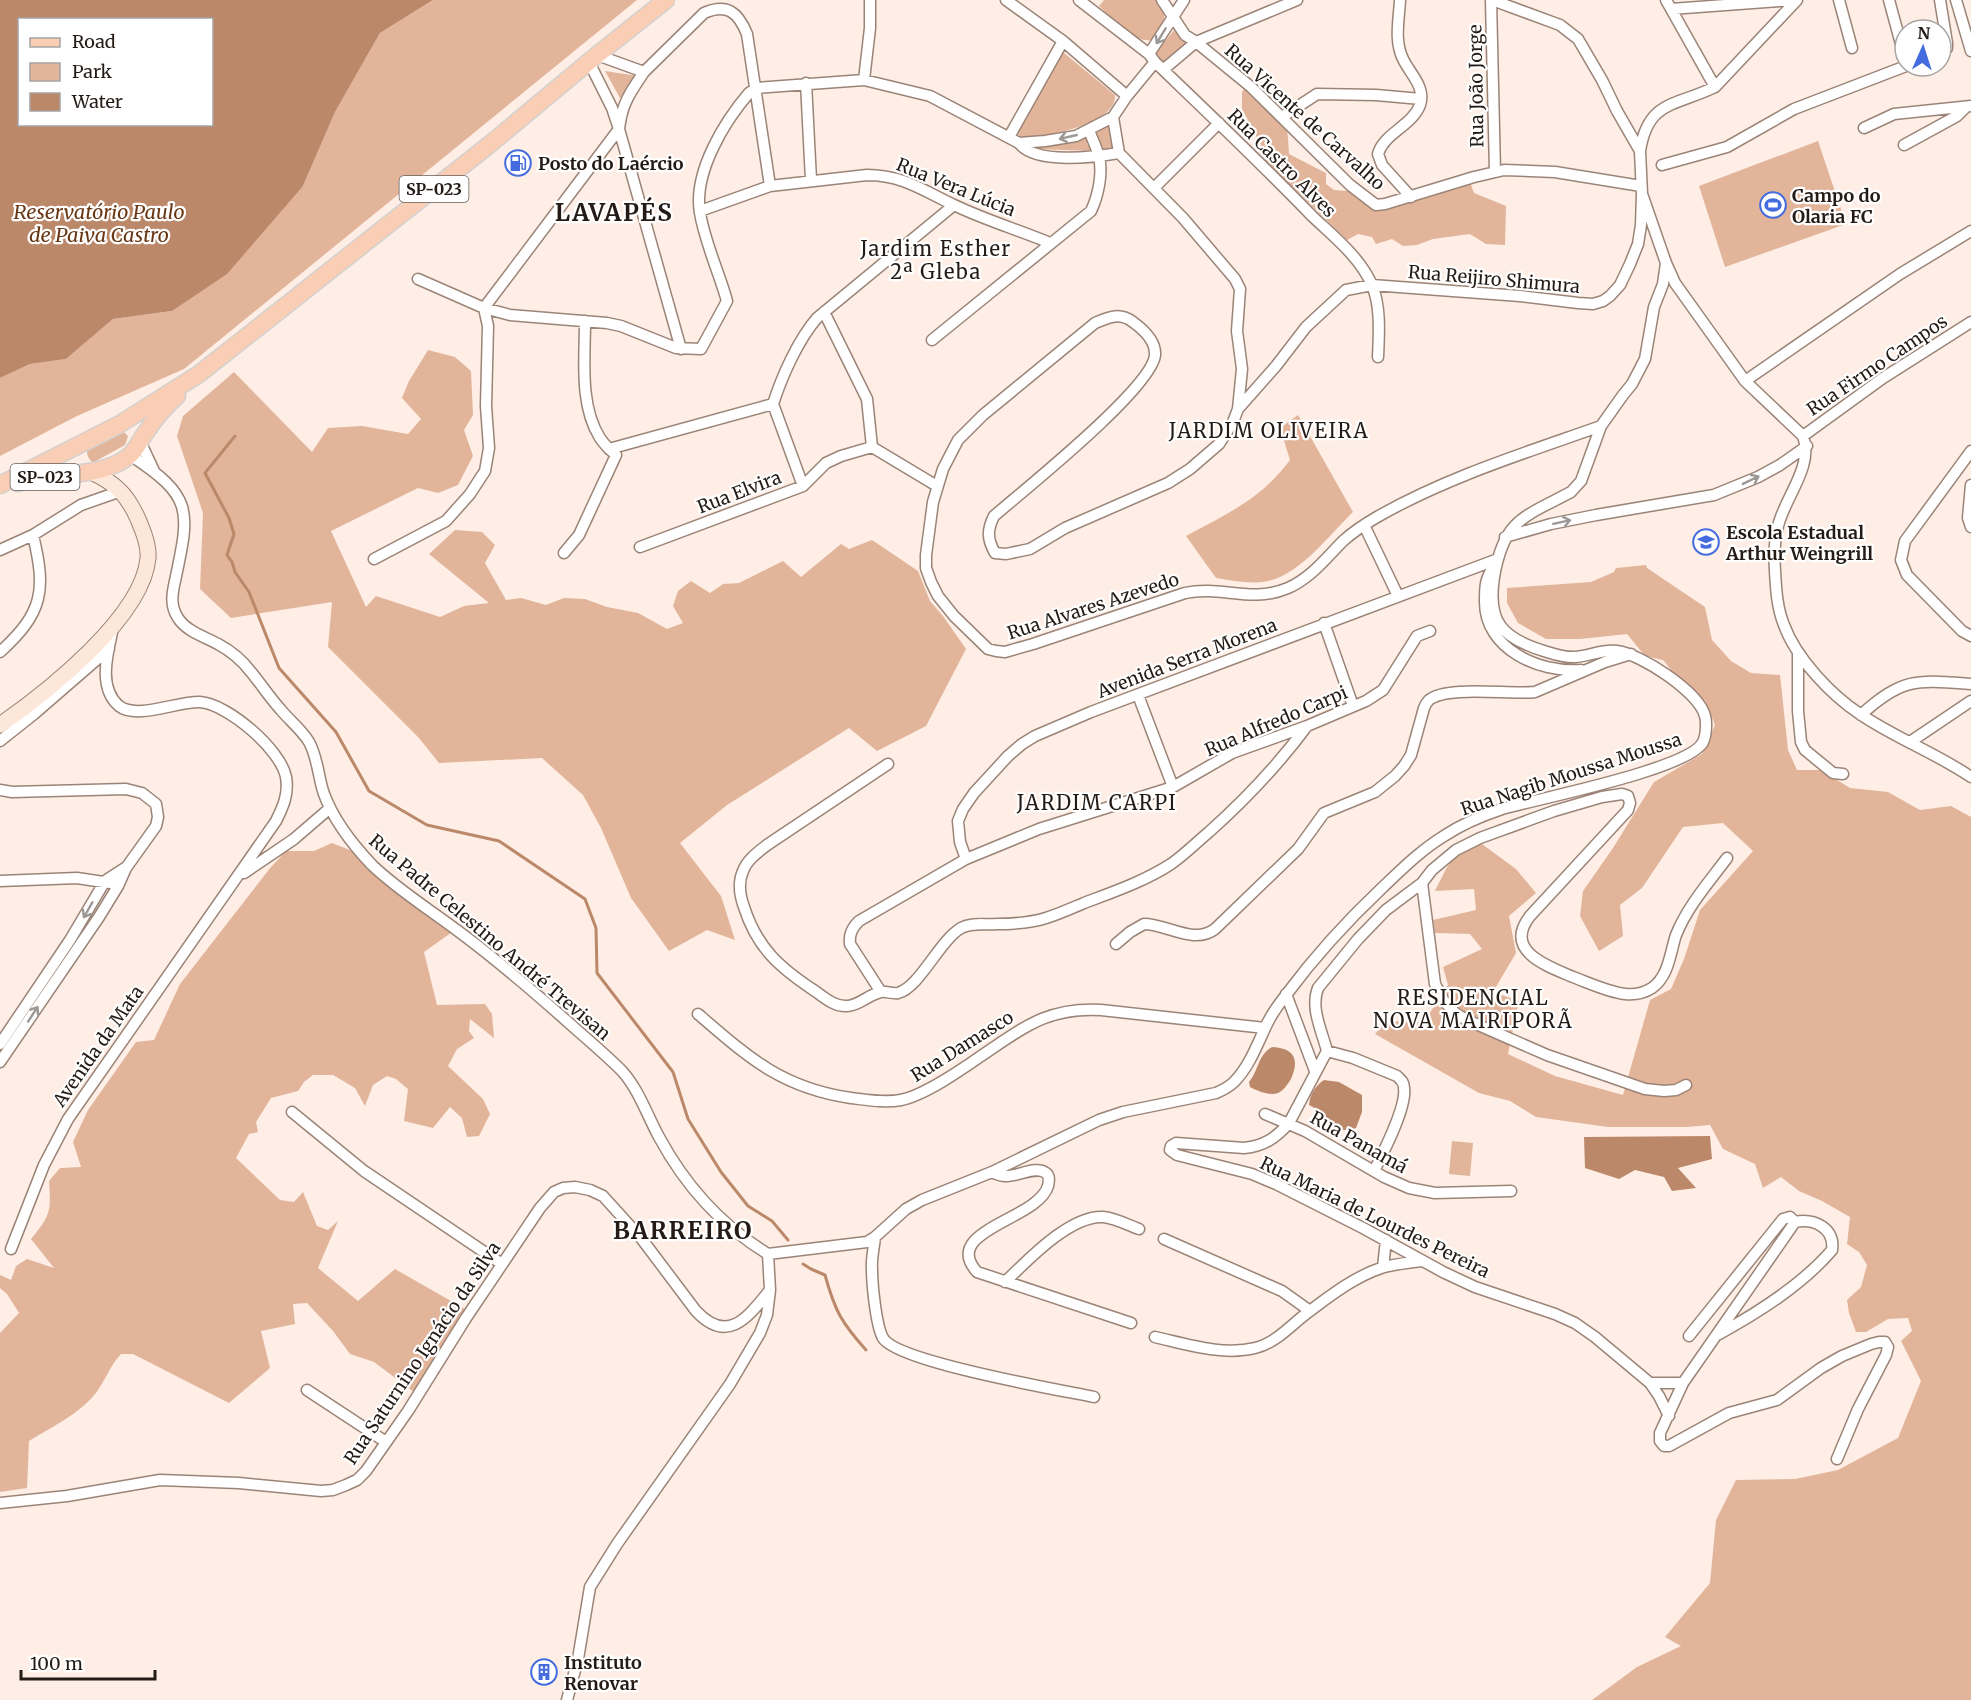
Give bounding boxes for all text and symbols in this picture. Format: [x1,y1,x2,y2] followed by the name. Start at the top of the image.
[18,18,213,126] legend
[1893,18,1953,78] north arrow
[1917,23,1931,43] text: N
[1463,24,1489,148] street label: Rua João Jorge
[1155,27,1167,44] one-way arrow
[72,30,116,53] text: Road
[1220,39,1390,195] street label: Rua Vicente de Carvalho
[72,60,113,83] text: Park
[71,90,123,113] text: Water
[1223,104,1341,222] street label: Rua Castro Alves
[1058,132,1078,143] one-way arrow
[503,148,533,178] fuel station icon: Posto do Laércio
[538,152,684,175] place label: Posto do Laércio
[893,153,1019,221] street label: Rua Vera Lúcia
[400,176,468,202] road number: SP-023
[1792,184,1881,228] place label: Campo do Olaria FC
[1758,190,1788,220] sports icon: Campo do Olaria FC
[555,196,673,228] district label: LAVAPÉS
[13,199,185,247] water label: Reservatório Paulo de Paiva Castro
[859,236,1012,284] district label: Jardim Esther 2ª Gleba
[1407,260,1581,298] street label: Rua Reijiro Shimura
[1802,309,1952,421] street label: Rua Firmo Campos
[1168,418,1369,443] district label: JARDIM OLIVEIRA
[10,464,80,490] road number: SP-023
[694,465,785,519] street label: Rua Elvira
[1742,474,1760,486] one-way arrow
[1551,516,1571,527] one-way arrow
[1725,521,1873,565] place label: Escola Estadual Arthur Weingrill
[1691,527,1721,557] school or university icon: Escola Estadual Arthur Weingrill
[1004,567,1182,645] street label: Rua Alvares Azevedo
[1093,613,1280,703] street label: Avenida Serra Morena
[1201,681,1351,761] street label: Rua Alfredo Carpi
[1458,727,1685,821] street label: Rua Nagib Moussa Moussa
[1016,790,1177,815] district label: JARDIM CARPI
[364,829,616,1045] street label: Rua Padre Celestino André Trevisan
[81,901,93,918] one-way arrow
[47,981,149,1112] street label: Avenida da Mata
[1373,985,1573,1033] district label: RESIDENCIAL NOVA MAIRIPORÃ
[906,1005,1018,1087] street label: Rua Damasco
[27,1006,39,1023] one-way arrow
[1306,1106,1412,1178] street label: Rua Panamá
[1256,1151,1494,1283] street label: Rua Maria de Lourdes Pereira
[613,1215,753,1246] district label: BARREIRO
[339,1237,505,1469] street label: Rua Saturnino Ignácio da Silva
[21,1643,154,1681] scale bar
[564,1651,642,1695] place label: Instituto Renovar
[30,1652,83,1675] text: 100 m
[529,1657,559,1687] building icon: Instituto Renovar

